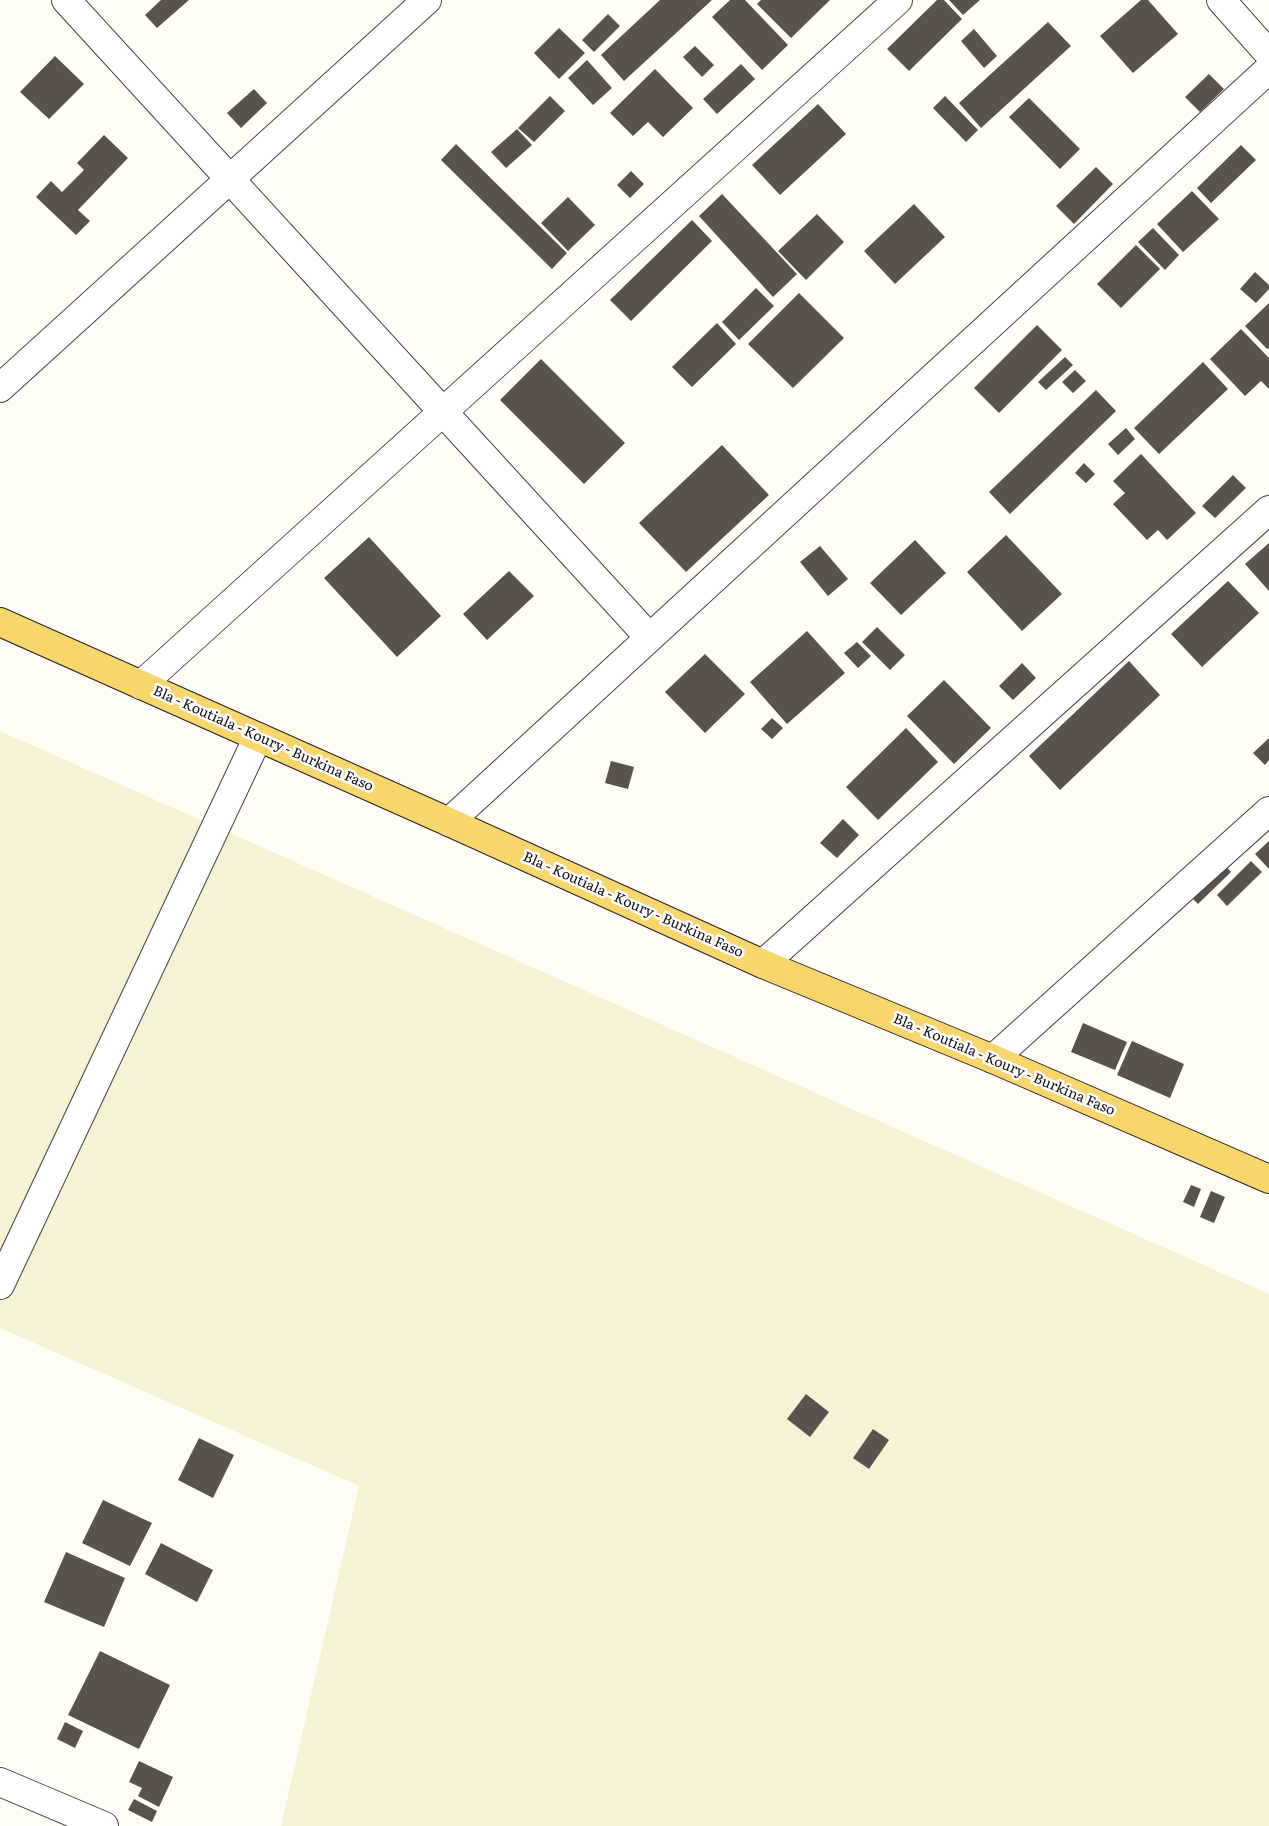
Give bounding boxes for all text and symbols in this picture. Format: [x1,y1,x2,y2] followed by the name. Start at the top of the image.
[150,683,376,795] street label: Bla - Koutiala - Koury - Burkina Faso
[520,849,746,961] street label: Bla - Koutiala - Koury - Burkina Faso
[891,1011,1117,1119] street label: Bla - Koutiala - Koury - Burkina Faso

